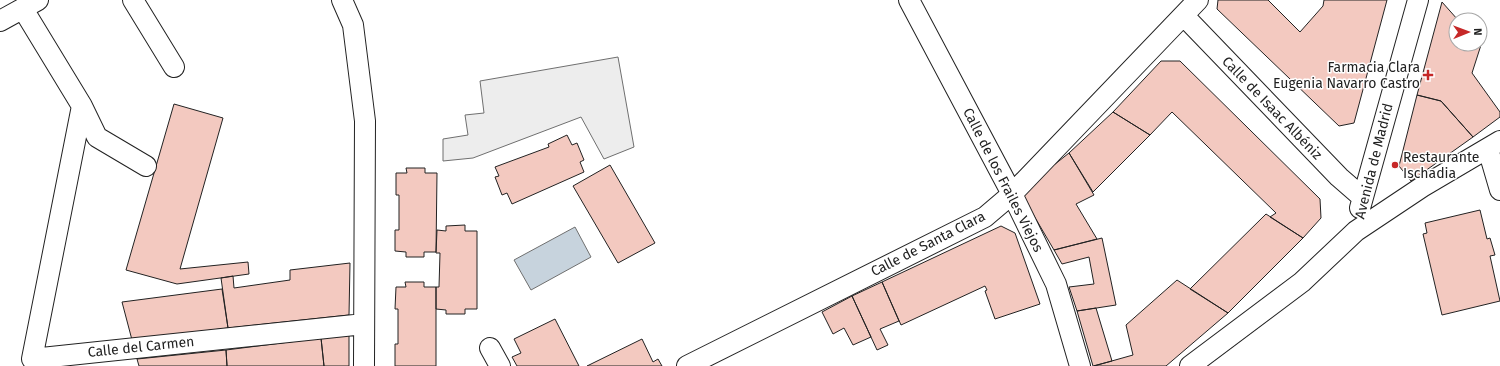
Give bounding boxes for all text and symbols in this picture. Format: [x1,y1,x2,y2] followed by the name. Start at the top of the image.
[1448,12,1488,52] north arrow
[1471,28,1484,36] text: N
[1218,53,1326,163] street label: Calle de Isaac Albéniz
[1273,59,1420,92] place label: Farmacia Clara Eugenia Navarro Castro
[1423,70,1433,80] marker: Farmacia Clara Eugenia Navarro Castro
[1351,101,1397,221] street label: Avenida de Madrid
[959,105,1047,255] street label: Calle de los Frailes Viejos
[1403,149,1479,182] place label: Restaurante Ischadia
[1390,160,1400,170] marker: Restaurante Ischadia
[868,208,988,280] street label: Calle de Santa Clara
[87,333,195,361] street label: Calle del Carmen

